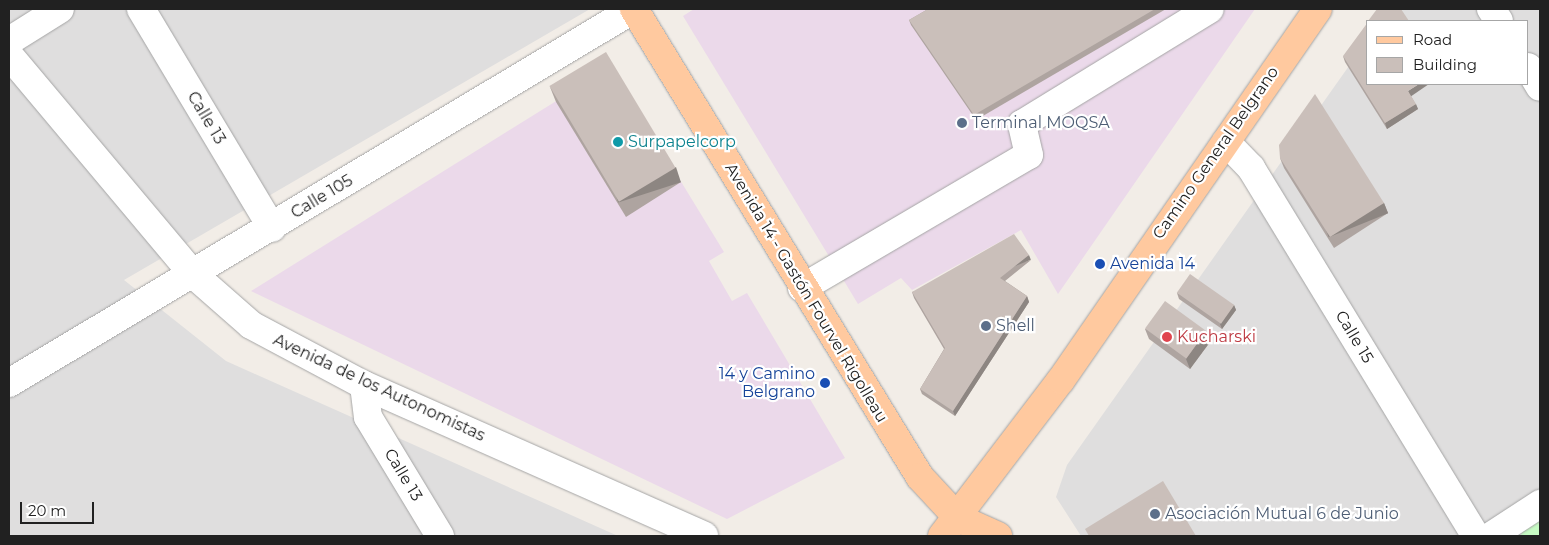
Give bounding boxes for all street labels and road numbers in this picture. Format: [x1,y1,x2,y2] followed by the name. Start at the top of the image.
[1149,63,1283,243] street label: Camino General Belgrano
[183,88,229,148] street label: Calle 13
[721,160,891,426] street label: Avenida 14 - Gastón Fourvel Rigolleau
[288,171,356,223] street label: Calle 105
[1331,307,1377,367] street label: Calle 15
[270,330,488,446] street label: Avenida de los Autonomistas
[380,445,426,505] street label: Calle 13

